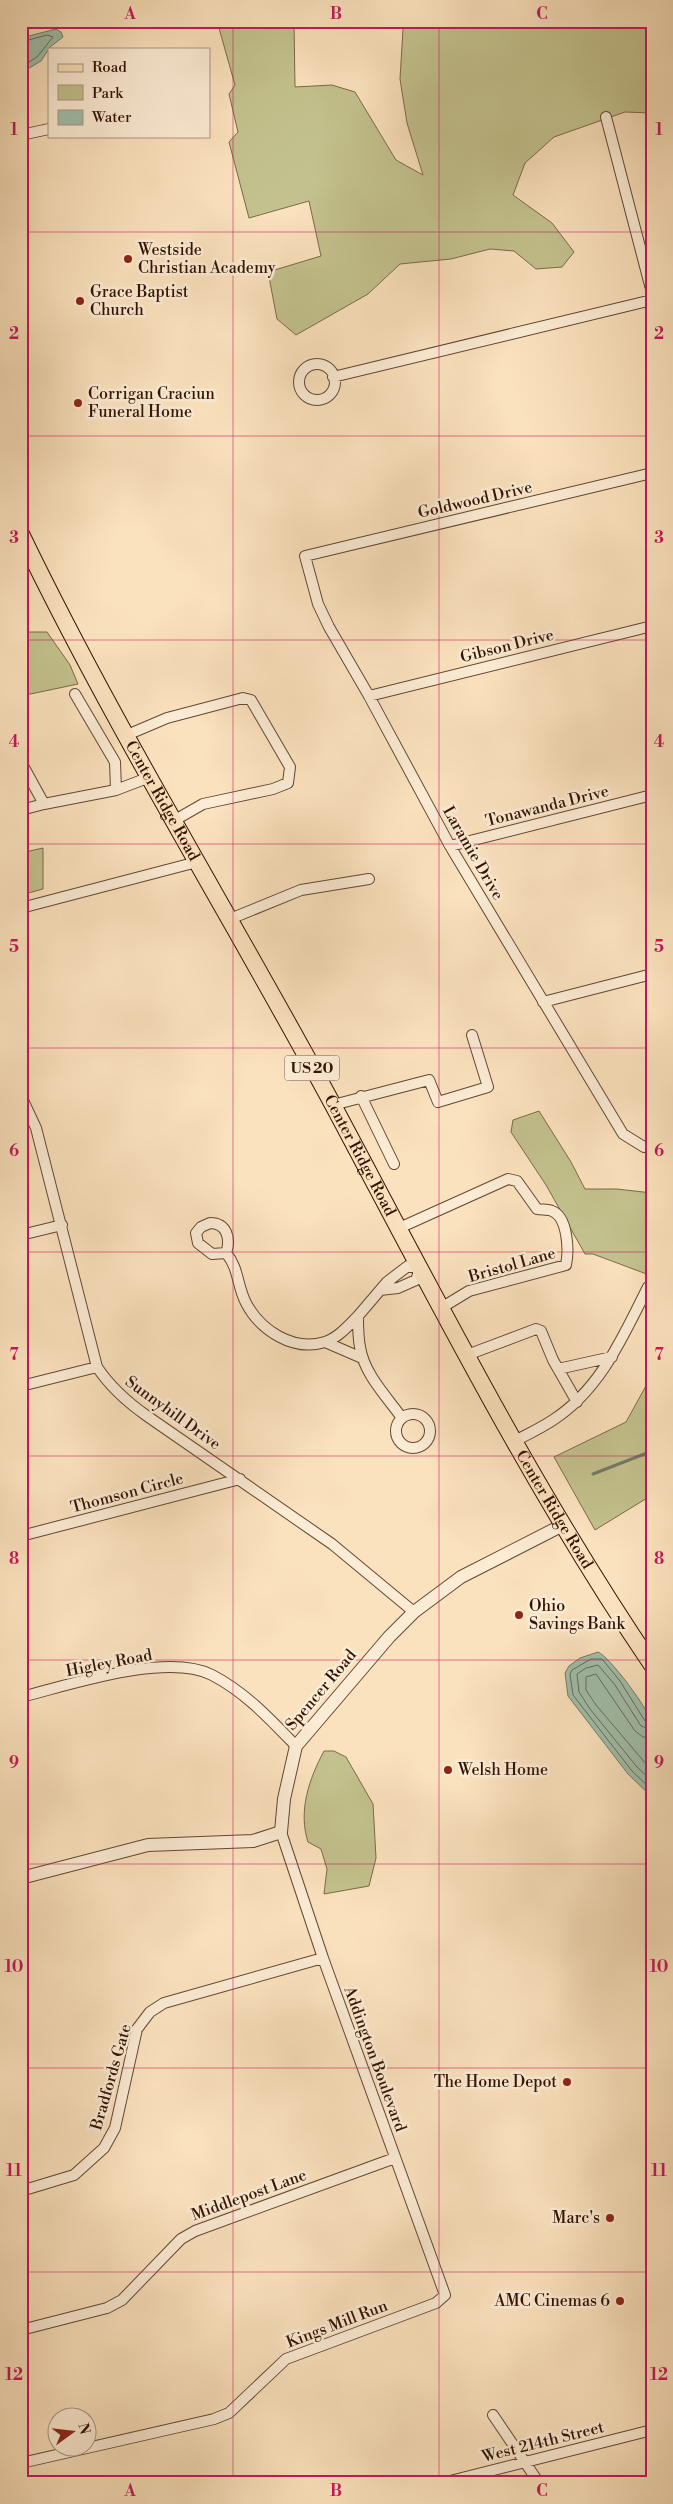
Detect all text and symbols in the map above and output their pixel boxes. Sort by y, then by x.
text: A [123,4,136,24]
text: B [330,4,342,24]
text: C [536,4,548,24]
legend [48,48,210,138]
text: Road [92,58,127,77]
text: Park [92,84,124,103]
text: Water [91,108,132,127]
text: 1 [10,120,18,140]
text: 1 [655,120,663,140]
place label: Westside Christian Academy [137,240,276,278]
marker: Westside Christian Academy [122,253,134,265]
place label: Grace Baptist Church [90,282,189,320]
marker: Grace Baptist Church [74,295,86,307]
text: 2 [9,324,19,344]
text: 2 [654,324,664,344]
place label: Corrigan Craciun Funeral Home [88,384,215,422]
marker: Corrigan Craciun Funeral Home [72,397,84,409]
street label: Goldwood Drive [416,477,534,523]
text: 3 [9,528,19,548]
text: 3 [654,528,664,548]
street label: Gibson Drive [458,625,556,667]
text: 4 [9,732,20,752]
text: 4 [654,732,665,752]
street label: Center Ridge Road [121,737,204,864]
street label: Tonawanda Drive [483,781,611,831]
street label: Laramie Drive [438,803,508,903]
text: 5 [9,937,19,957]
text: 5 [654,937,664,957]
road number: US 20 [284,1056,340,1080]
street label: Center Ridge Road [319,1091,400,1220]
text: 6 [9,1141,19,1161]
text: 6 [654,1141,664,1161]
street label: Bristol Lane [465,1243,558,1287]
text: 7 [9,1345,19,1365]
text: 7 [654,1345,664,1365]
street label: Sunnyhill Drive [121,1372,225,1454]
street label: Center Ridge Road [511,1447,597,1573]
street label: Thomson Circle [68,1468,186,1518]
text: 8 [9,1549,19,1569]
text: 8 [654,1549,664,1569]
place label: Ohio Savings Bank [529,1596,626,1634]
marker: Ohio Savings Bank [513,1609,525,1621]
street label: Higley Road [64,1645,154,1681]
street label: Spencer Road [281,1645,361,1735]
text: 9 [9,1753,19,1773]
text: 9 [654,1753,664,1773]
place label: Welsh Home [457,1760,548,1780]
marker: Welsh Home [442,1764,454,1776]
text: 10 [5,1957,23,1977]
text: 10 [650,1957,668,1977]
street label: Addington Boulevard [339,1983,411,2134]
street label: Bradfords Gate [86,2022,136,2133]
place label: The Home Depot [434,2072,557,2092]
marker: The Home Depot [561,2076,573,2088]
text: 11 [6,2161,22,2181]
text: 11 [651,2161,667,2181]
street label: Middlepost Lane [189,2165,309,2225]
place label: Marc's [552,2208,600,2228]
marker: Marc's [604,2212,616,2224]
place label: AMC Cinemas 6 [494,2291,610,2311]
street label: Kings Mill Run [283,2295,391,2353]
marker: AMC Cinemas 6 [614,2295,626,2307]
text: 12 [5,2365,23,2385]
text: 12 [650,2365,668,2385]
north arrow [48,2406,98,2456]
street label: West 214th Street [479,2417,606,2467]
text: N [73,2421,94,2437]
text: A [123,2481,136,2501]
text: B [330,2481,342,2501]
text: C [536,2481,548,2501]

